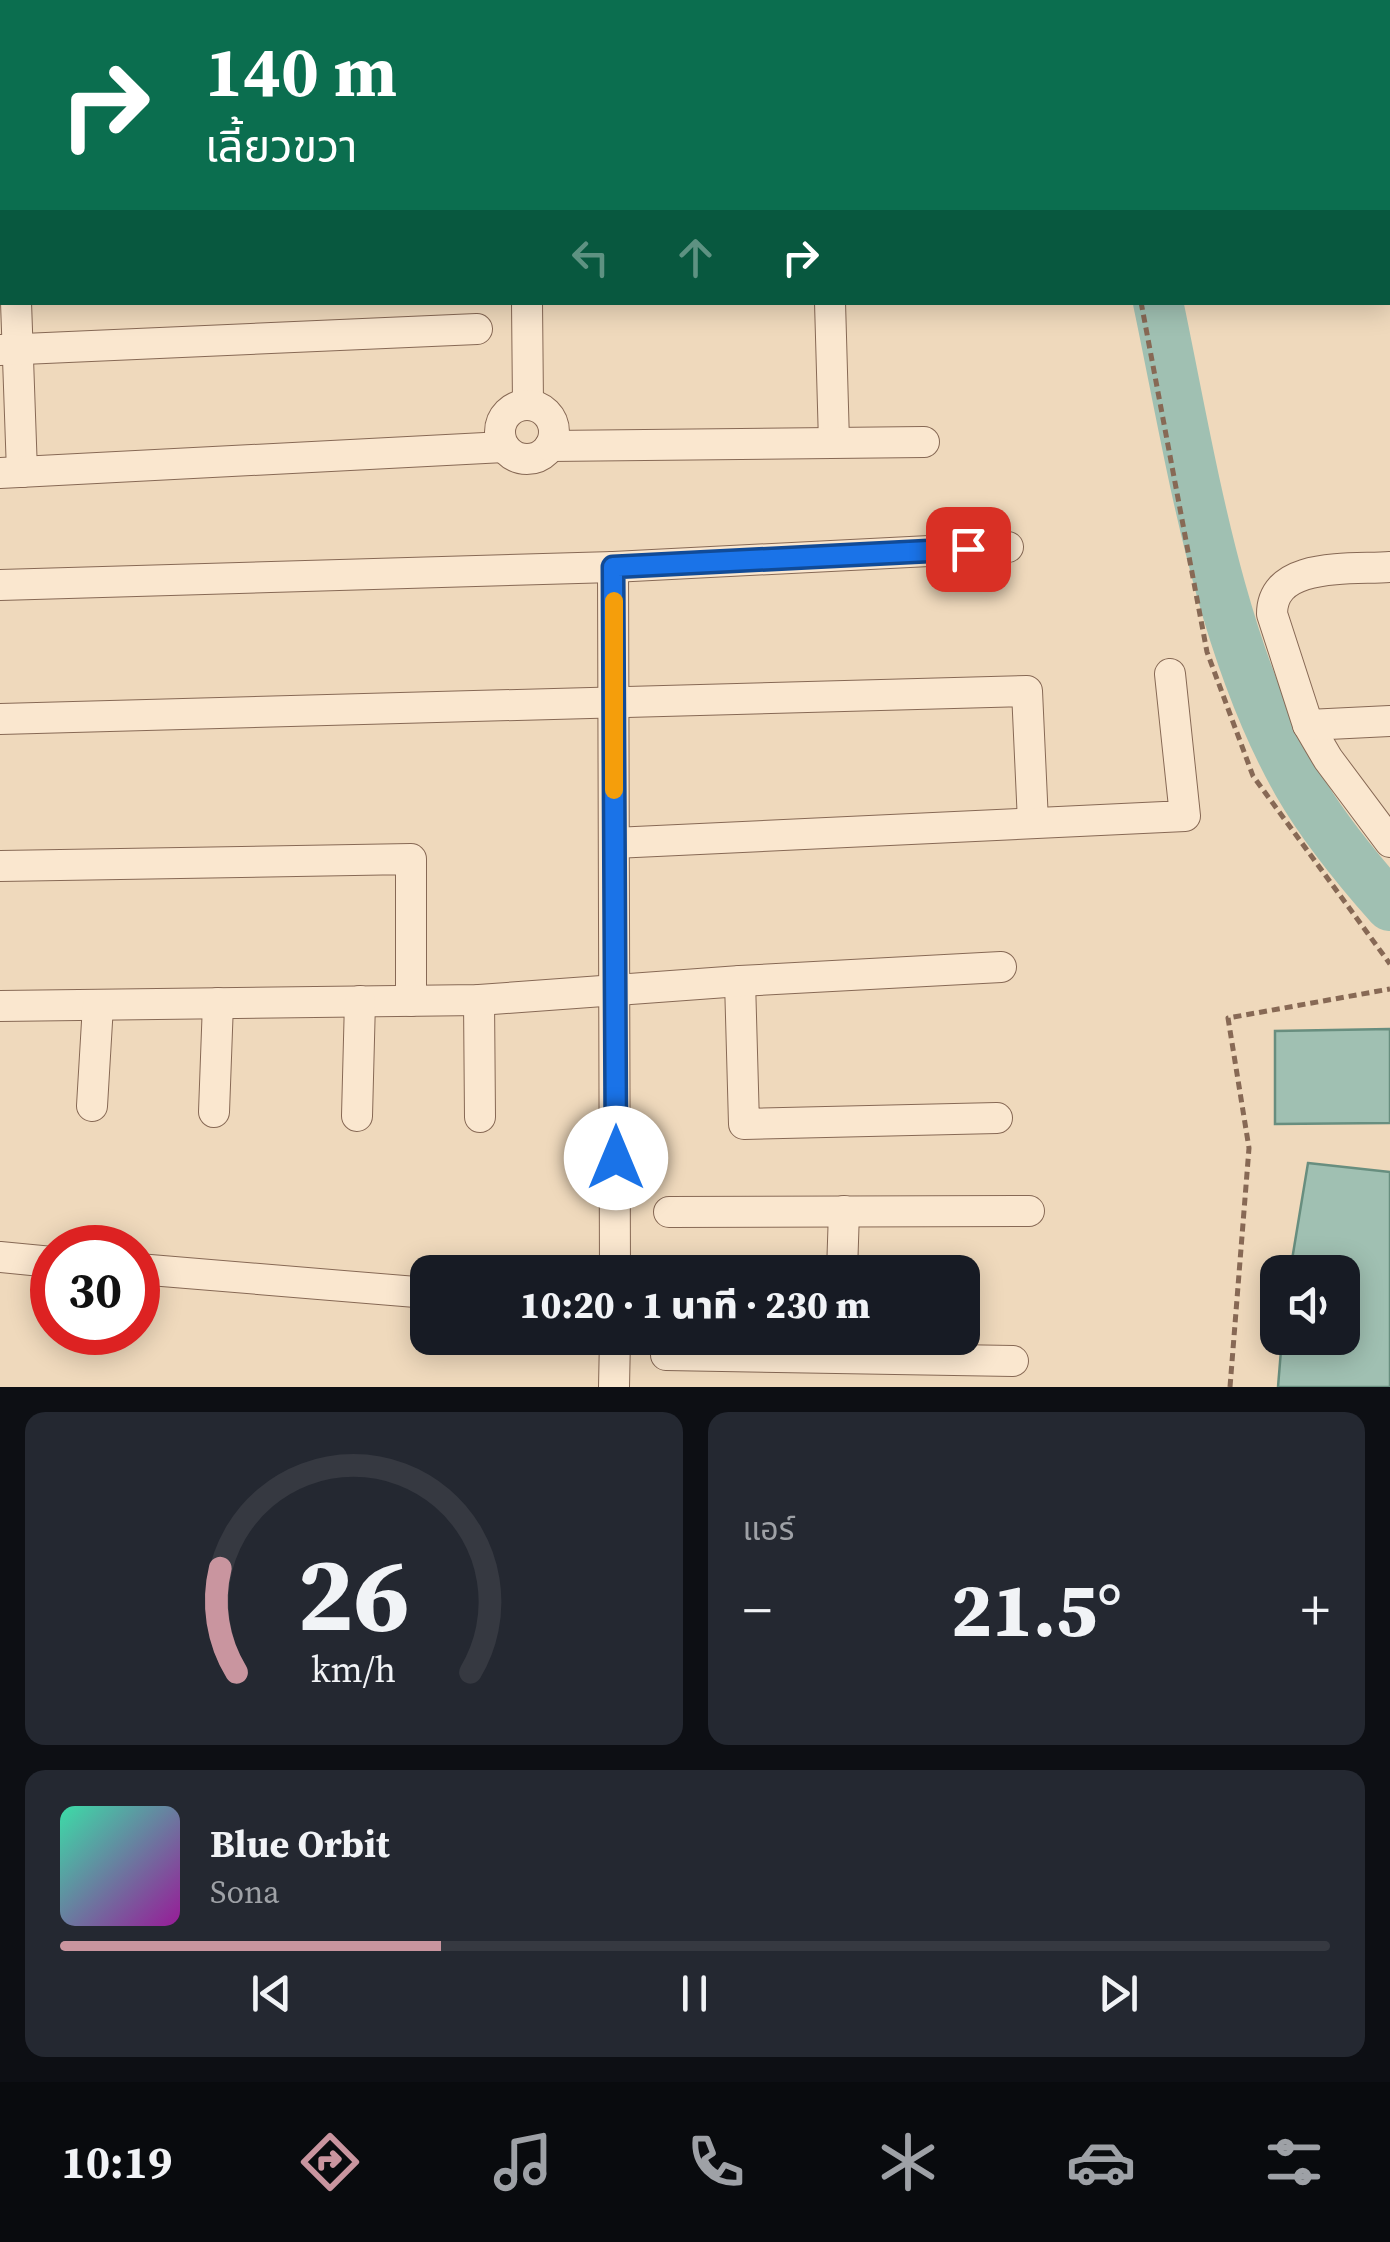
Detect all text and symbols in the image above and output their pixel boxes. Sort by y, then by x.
text: 140 m [205,23,397,119]
icon: right [40,40,170,170]
text: เลี้ยวขวา [205,115,357,177]
icon: left [563,230,618,285]
icon: ahead [668,230,723,285]
icon: right [773,230,828,285]
pin [926,507,1011,592]
icon: arrive [941,522,996,577]
position arrow [564,1106,668,1210]
speed limit sign: 30 [30,1225,160,1355]
map controls [1260,1255,1360,1355]
button: sound [1260,1255,1360,1355]
text: 10:20 · 1 นาที · 230 m [520,1279,870,1331]
text: แอร์ [743,1507,794,1551]
text: 26 [297,1522,410,1665]
text: 21.5° [951,1558,1122,1661]
text: − [743,1572,772,1647]
text: + [1301,1572,1330,1647]
text: km/h [311,1645,396,1694]
text: Blue Orbit [210,1818,390,1870]
text: Sona [210,1870,280,1914]
icon: previous [244,1966,299,2021]
icon: pause [667,1966,722,2021]
icon: next [1091,1966,1146,2021]
icon: directions [295,2127,365,2197]
icon: music [488,2127,558,2197]
icon: phone [681,2127,751,2197]
icon: climate [873,2127,943,2197]
icon: car [1066,2127,1136,2197]
icon: filters [1259,2127,1329,2197]
text: 10:19 [61,2131,172,2193]

